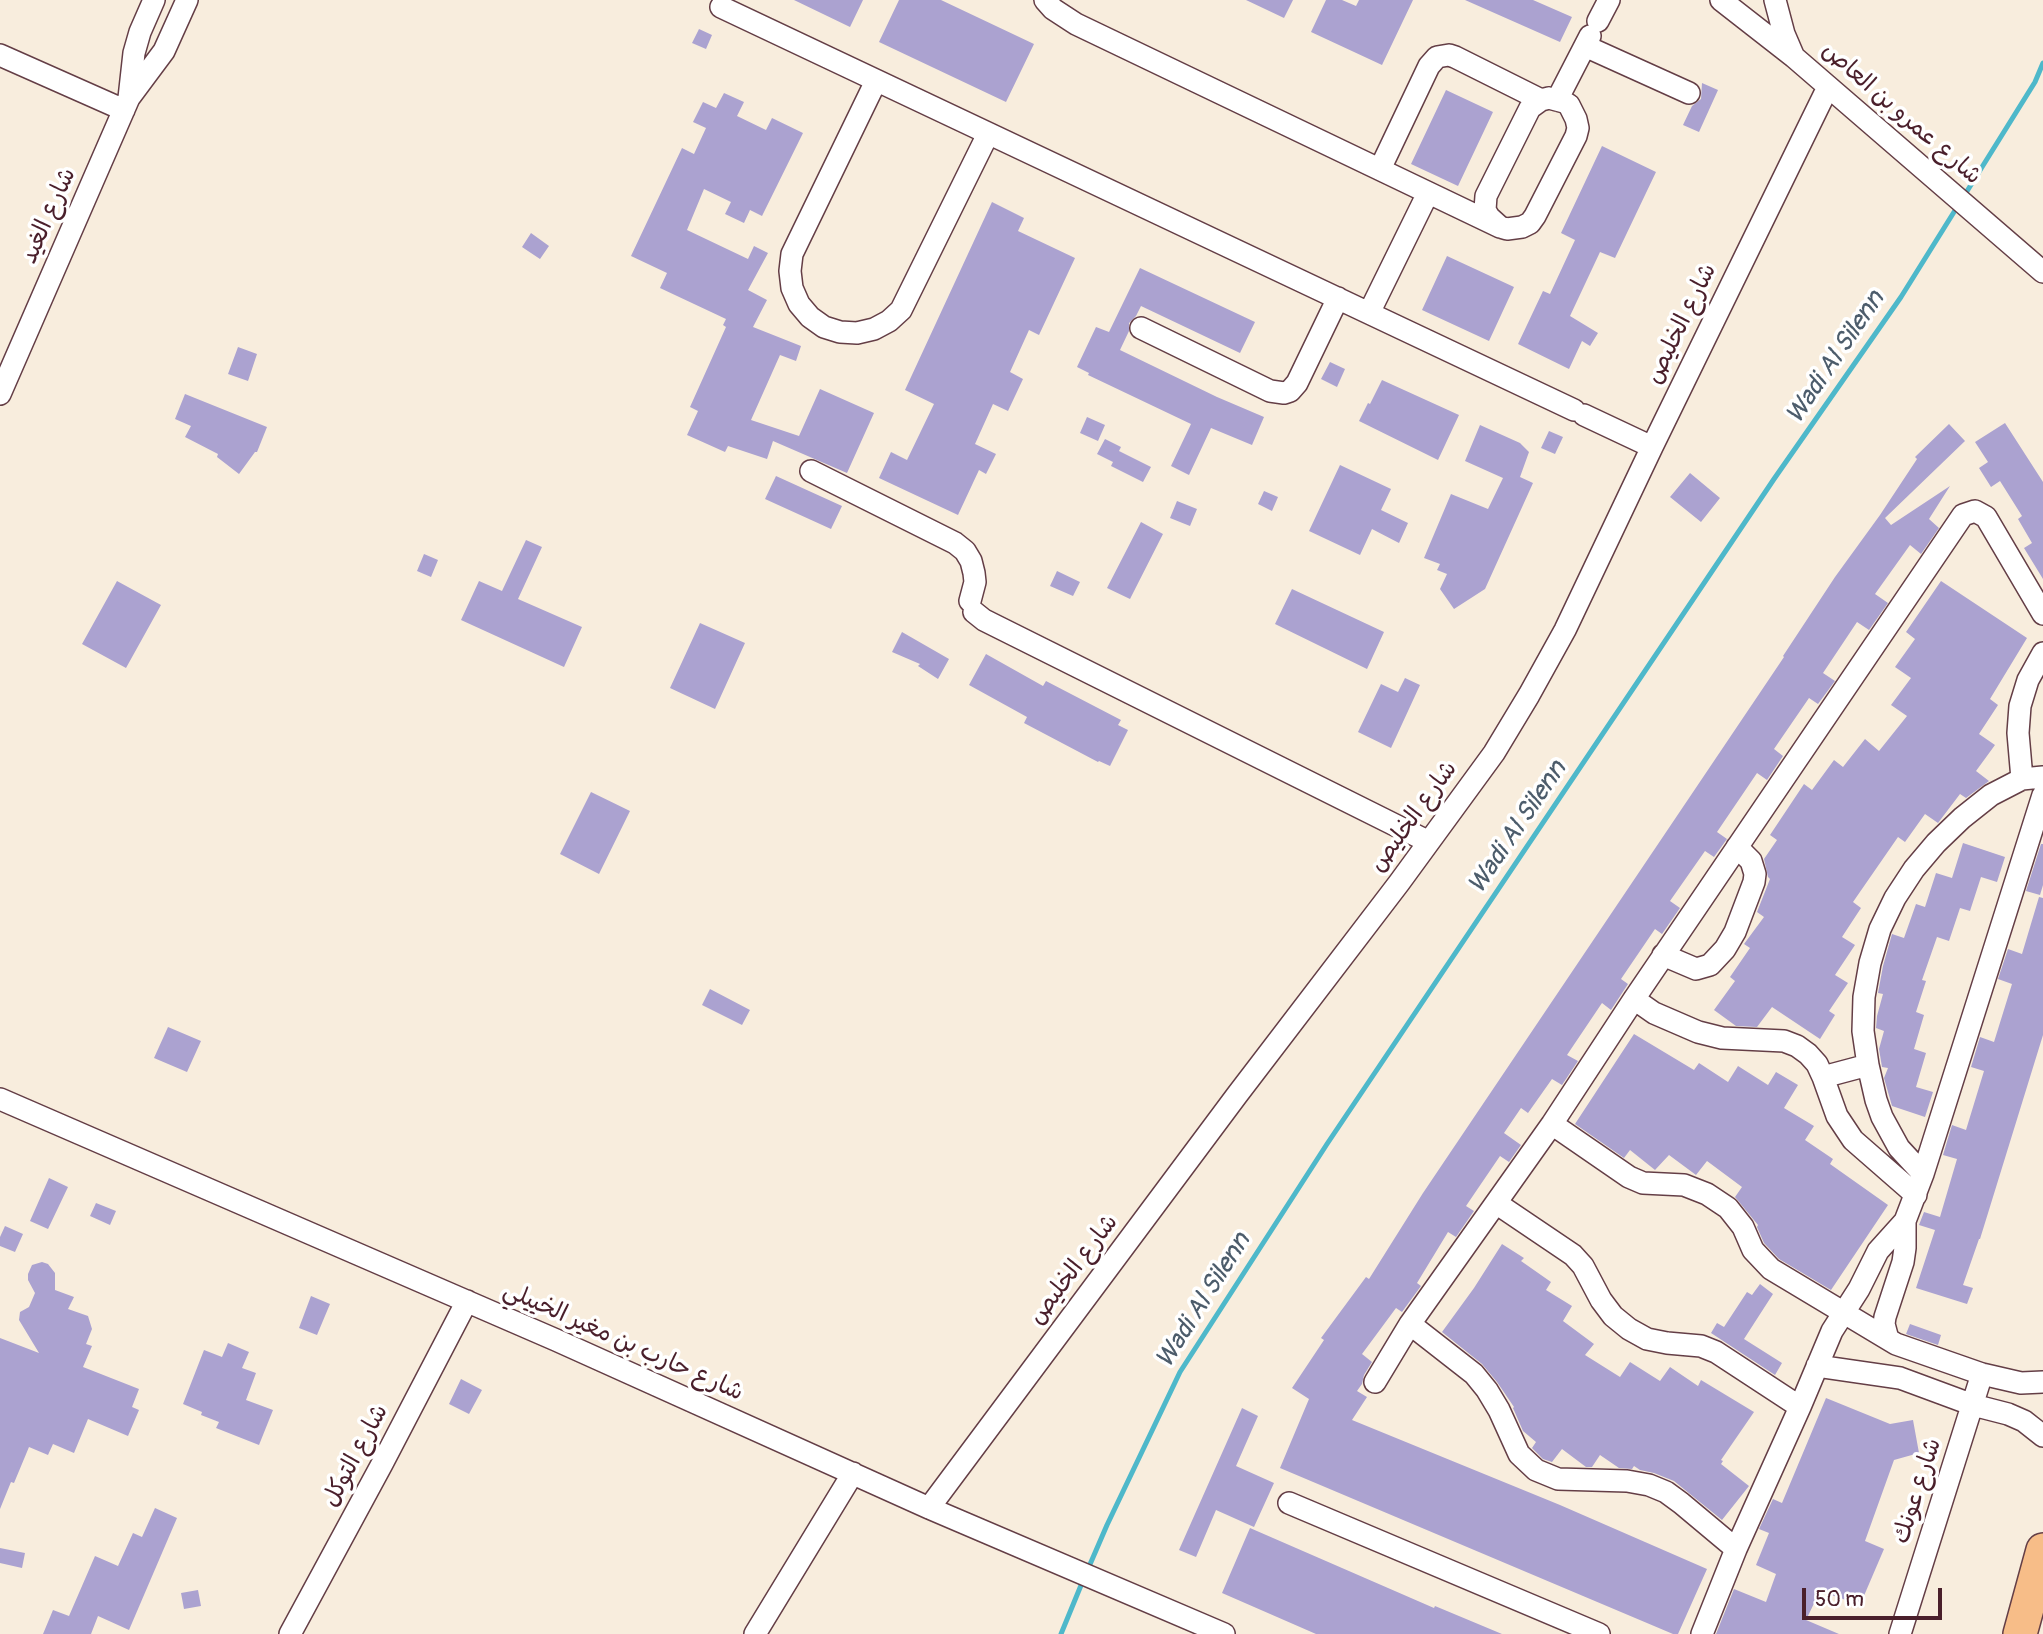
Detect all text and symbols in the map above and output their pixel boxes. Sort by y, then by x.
street label: شارع عمرو بن العاص [1815,37,1987,191]
street label: شارع الغيد [15,164,83,268]
street label: شارع الخليص [1640,259,1724,389]
water label: Wadi Al Silenn [1780,286,1892,430]
street label: شارع الخليص [1364,756,1464,878]
water label: Wadi Al Silenn [1462,756,1574,900]
street label: شارع الخليص [1023,1209,1125,1331]
water label: Wadi Al Silenn [1150,1228,1258,1374]
street label: شارع حارب بن مغير الخييلي [498,1276,748,1408]
street label: شارع التوكل [317,1400,395,1512]
street label: شارع عونك [1887,1435,1949,1547]
scale bar [1805,1574,1945,1618]
text: 50 m [1815,1586,1864,1613]

